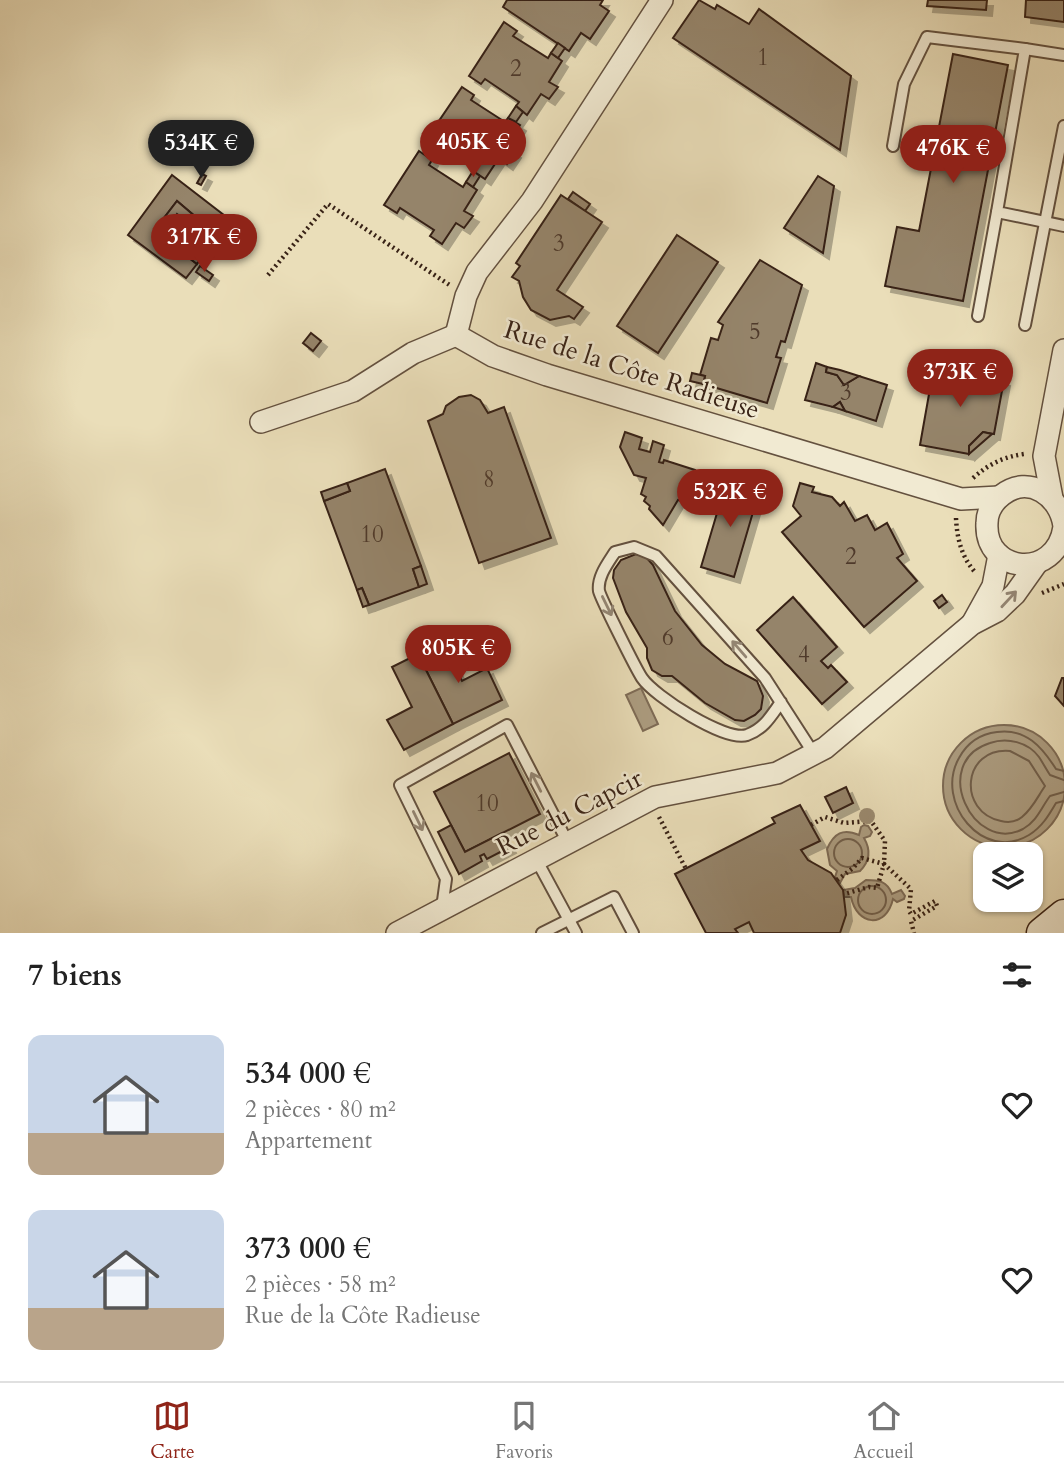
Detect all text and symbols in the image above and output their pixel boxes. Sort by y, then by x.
house number: 1 [757,42,769,73]
house number: 2 [510,53,522,84]
pin: 534K € [144,120,258,180]
pin: 405K € [416,120,530,179]
pin: 476K € [896,125,1010,185]
text: 405K € [436,126,510,157]
text: 534K € [164,127,238,158]
text: 476K € [916,132,990,163]
pin: 317K € [147,215,261,274]
text: 317K € [167,221,241,252]
house number: 3 [553,228,565,259]
street label: Rue de la Côte Radieuse [500,312,764,427]
house number: 5 [749,316,761,347]
pin: 373K € [903,350,1017,409]
text: 373K € [923,356,997,387]
house number: 3 [840,377,852,408]
house number: 8 [483,464,495,495]
pin: 532K € [673,470,787,529]
text: 532K € [693,476,767,507]
house number: 10 [360,519,384,550]
house number: 2 [845,541,857,572]
one-way arrow [1001,590,1017,608]
one-way arrow [600,595,614,616]
house number: 6 [662,622,674,653]
pin: 805K € [401,626,515,685]
text: 805K € [421,632,495,663]
house number: 4 [798,639,810,670]
one-way arrow [731,640,747,658]
street label: Rue du Capcir [490,760,649,864]
one-way arrow [529,772,543,793]
house number: 10 [475,788,499,819]
one-way arrow [411,810,425,831]
map controls [973,842,1043,912]
button: layers [973,842,1043,912]
text: 7 biens [28,955,122,996]
icon: filters [998,956,1036,994]
text: 534 000 € [245,1053,371,1094]
icon: home [84,1063,168,1147]
icon: heart [998,1086,1036,1124]
text: 2 pièces · 80 m² [245,1094,396,1125]
text: Appartement [245,1125,372,1156]
text: 373 000 € [245,1228,371,1269]
icon: home [84,1238,168,1322]
icon: heart [998,1261,1036,1299]
text: 2 pièces · 58 m² [245,1269,396,1300]
text: Rue de la Côte Radieuse [245,1300,481,1331]
tab: Carte [150,1397,195,1465]
tab: Favoris [495,1397,553,1465]
tab: Accueil [854,1397,914,1465]

